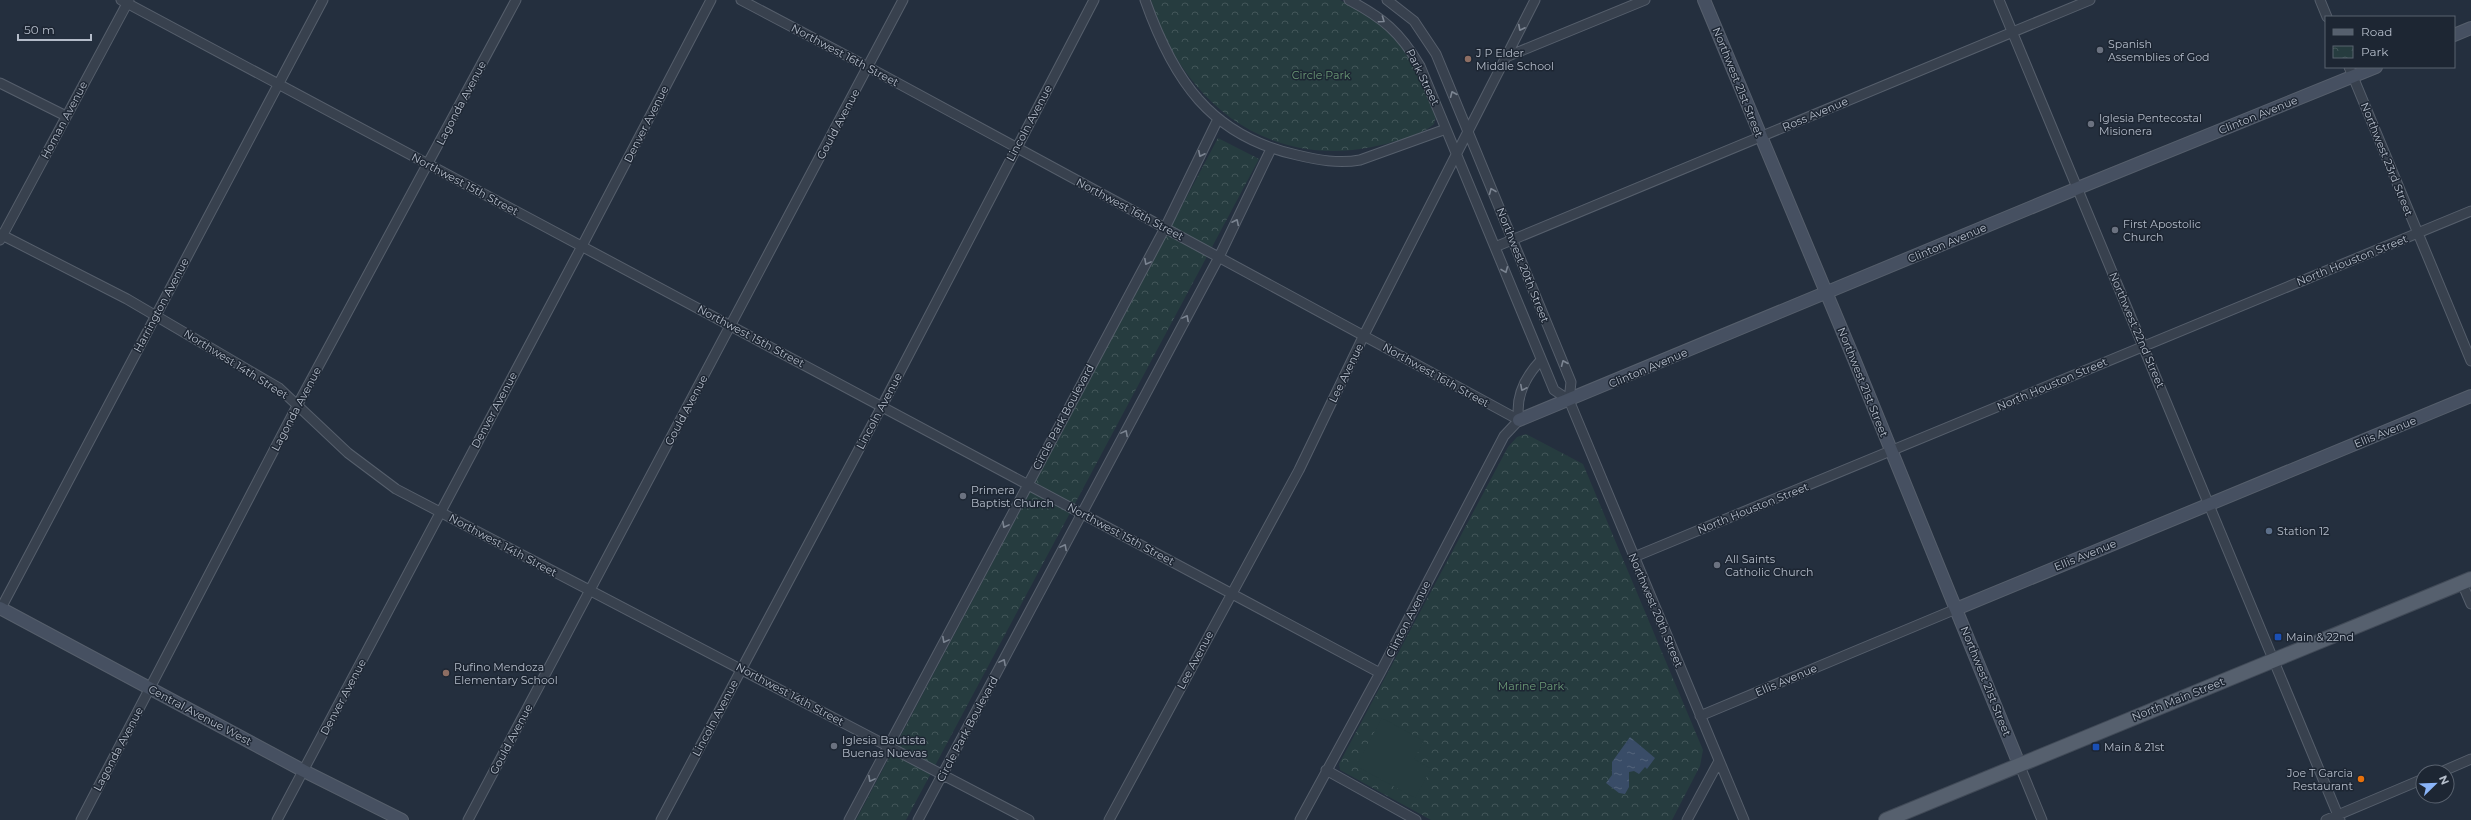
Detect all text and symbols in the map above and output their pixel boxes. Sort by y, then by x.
one-way arrow [1378,15,1385,23]
scale bar [18,16,91,42]
legend [2325,16,2455,68]
street label: Northwest 16th Street [789,21,902,90]
text: 50 m [24,22,55,37]
one-way arrow [1518,24,1526,32]
text: Road [2361,24,2392,39]
street label: Northwest 21st Street [1710,25,1767,139]
place label: Spanish Assemblies of God [2108,37,2210,64]
text: Park [2361,44,2389,59]
marker: Spanish Assemblies of God [2095,45,2105,55]
street label: Park Street [1403,46,1443,108]
place label: J P Elder Middle School [1475,46,1554,73]
marker: J P Elder Middle School [1463,54,1473,64]
street label: Lagonda Avenue [433,58,489,147]
park label: Circle Park [1292,68,1351,82]
street label: Homan Avenue [38,79,90,161]
street label: Lincoln Avenue [1003,82,1055,164]
street label: Denver Avenue [621,83,672,165]
street label: Gould Avenue [814,86,863,162]
one-way arrow [1449,91,1457,98]
street label: Clinton Avenue [2216,93,2300,137]
street label: Ross Avenue [1780,94,1850,134]
street label: Northwest 23rd Street [2358,100,2416,218]
place label: Iglesia Pentecostal Misionera [2099,111,2202,138]
marker: Iglesia Pentecostal Misionera [2086,119,2096,129]
street label: Northwest 15th Street [409,150,521,218]
one-way arrow [1198,150,1206,158]
street label: Northwest 16th Street [1074,175,1187,244]
one-way arrow [1489,188,1497,195]
street label: Northwest 20th Street [1494,205,1553,325]
place label: First Apostolic Church [2123,217,2201,244]
one-way arrow [1231,219,1239,226]
street label: Clinton Avenue [1906,220,1989,266]
marker: First Apostolic Church [2110,225,2120,235]
street label: North Houston Street [2294,231,2410,289]
street label: Harrington Avenue [130,255,192,355]
one-way arrow [1144,258,1151,266]
one-way arrow [1500,266,1508,273]
street label: Northwest 22nd Street [2106,270,2168,391]
street label: Northwest 15th Street [695,302,807,370]
one-way arrow [1182,315,1189,322]
street label: Northwest 21st Street [1835,325,1892,439]
street label: Northwest 14th Street [181,326,291,402]
street label: Northwest 16th Street [1380,340,1492,410]
street label: Lee Avenue [1326,341,1366,405]
street label: Clinton Avenue [1607,345,1690,391]
street label: North Houston Street [1995,354,2110,414]
one-way arrow [1560,359,1568,366]
street label: Circle Park Boulevard [1029,362,1097,472]
street label: Lagonda Avenue [268,364,324,453]
street label: Denver Avenue [468,369,520,451]
street label: Lincoln Avenue [853,370,905,452]
street label: Gould Avenue [662,372,711,448]
one-way arrow [1520,384,1528,391]
street label: Ellis Avenue [2352,413,2419,451]
one-way arrow [1120,430,1128,437]
street label: North Houston Street [1695,479,1811,537]
place label: Primera Baptist Church [971,483,1054,510]
marker: Primera Baptist Church [958,491,968,501]
street label: Northwest 15th Street [1065,500,1177,568]
street label: Northwest 14th Street [447,511,560,580]
one-way arrow [1003,521,1010,528]
place label: Station 12 [2277,524,2329,538]
marker: Station 12 [2264,526,2274,536]
street label: Ellis Avenue [2052,536,2119,574]
one-way arrow [1059,544,1067,552]
street label: Northwest 20th Street [1626,551,1687,670]
place label: All Saints Catholic Church [1725,552,1813,579]
marker: All Saints Catholic Church [1712,560,1722,570]
street label: Clinton Avenue [1383,578,1433,660]
street label: Northwest 21st Street [1958,624,2015,738]
street label: Lee Avenue [1174,628,1216,692]
place label: Main & 22nd [2286,630,2354,644]
marker: Main & 22nd [2273,632,2283,642]
one-way arrow [942,636,949,643]
street label: Denver Avenue [317,656,369,738]
one-way arrow [998,659,1006,666]
place label: Rufino Mendoza Elementary School [454,660,558,687]
street label: Northwest 14th Street [734,660,847,729]
street label: Ellis Avenue [1753,661,1819,699]
marker: Rufino Mendoza Elementary School [441,668,451,678]
street label: Circle Park Boulevard [933,674,1001,784]
street label: North Main Street [2130,674,2227,724]
street label: Lincoln Avenue [689,677,741,759]
park label: Marine Park [1498,679,1565,693]
street label: Central Avenue West [146,682,254,748]
street label: Gould Avenue [487,701,536,777]
street label: Lagonda Avenue [90,704,146,793]
place label: Iglesia Bautista Buenas Nuevas [842,733,928,760]
place label: Main & 21st [2104,740,2165,754]
marker: Iglesia Bautista Buenas Nuevas [829,741,839,751]
marker: Main & 21st [2091,742,2101,752]
north arrow [2415,764,2455,804]
place label: Joe T Garcia Restaurant [2286,766,2354,793]
text: N [2436,773,2452,787]
marker: Joe T Garcia Restaurant [2356,774,2366,784]
one-way arrow [868,775,875,783]

